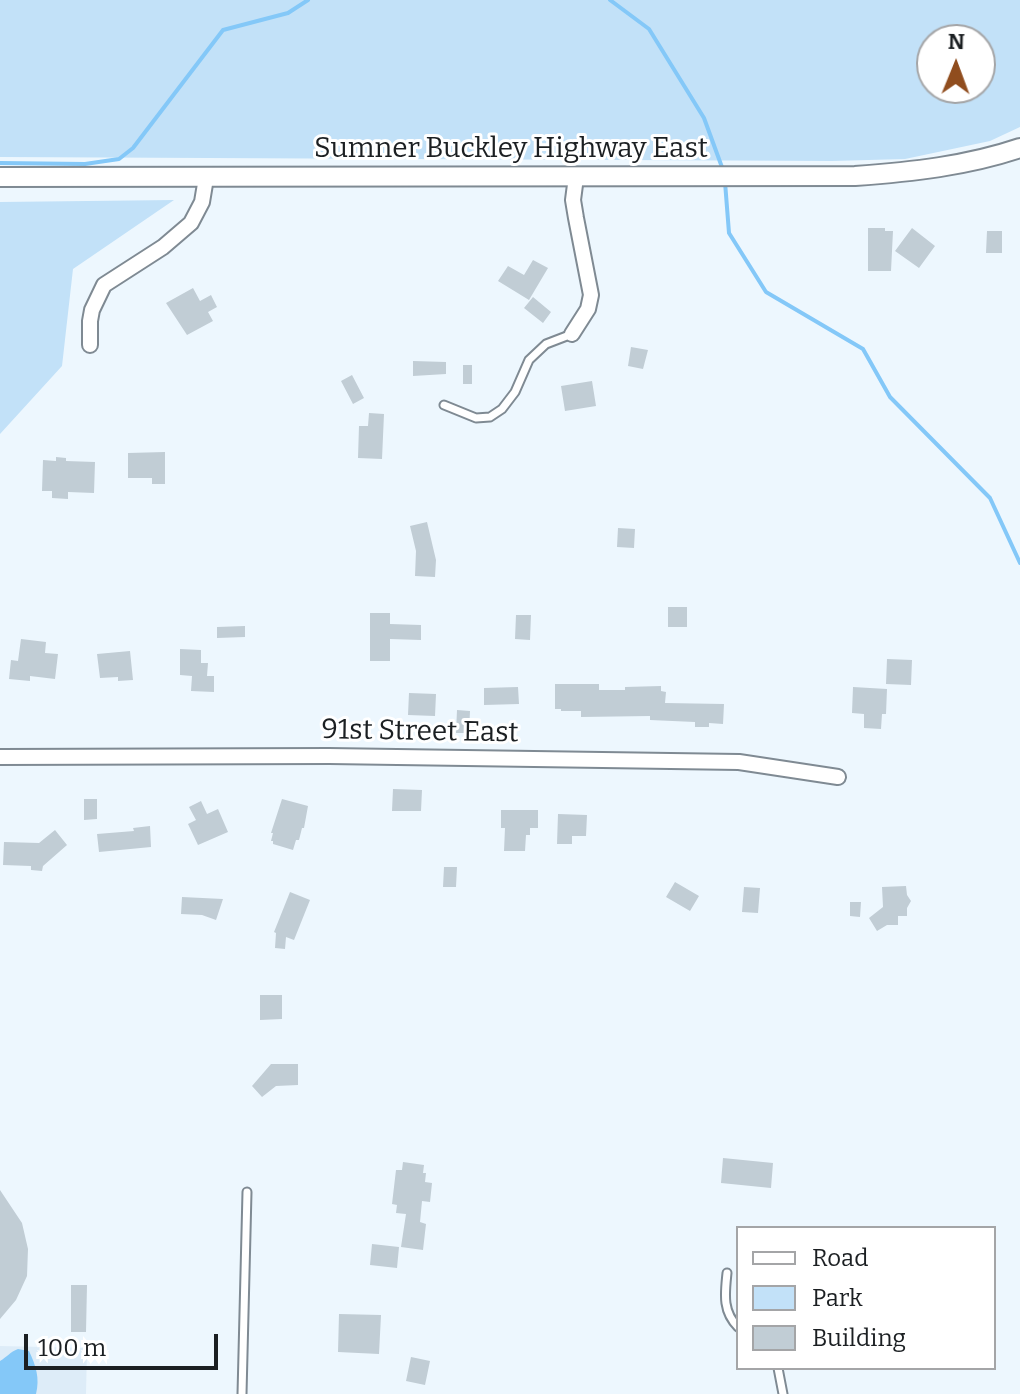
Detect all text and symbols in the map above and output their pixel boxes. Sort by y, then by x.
north arrow [916,24,996,104]
text: N [948,28,965,55]
street label: Sumner Buckley Highway East [314,132,708,166]
street label: 91st Street East [321,713,519,751]
legend [736,1226,996,1370]
text: Road [812,1244,868,1272]
text: Park [812,1284,863,1312]
scale bar [28,1318,222,1368]
text: Building [812,1324,906,1352]
text: 100 m [38,1334,106,1362]

